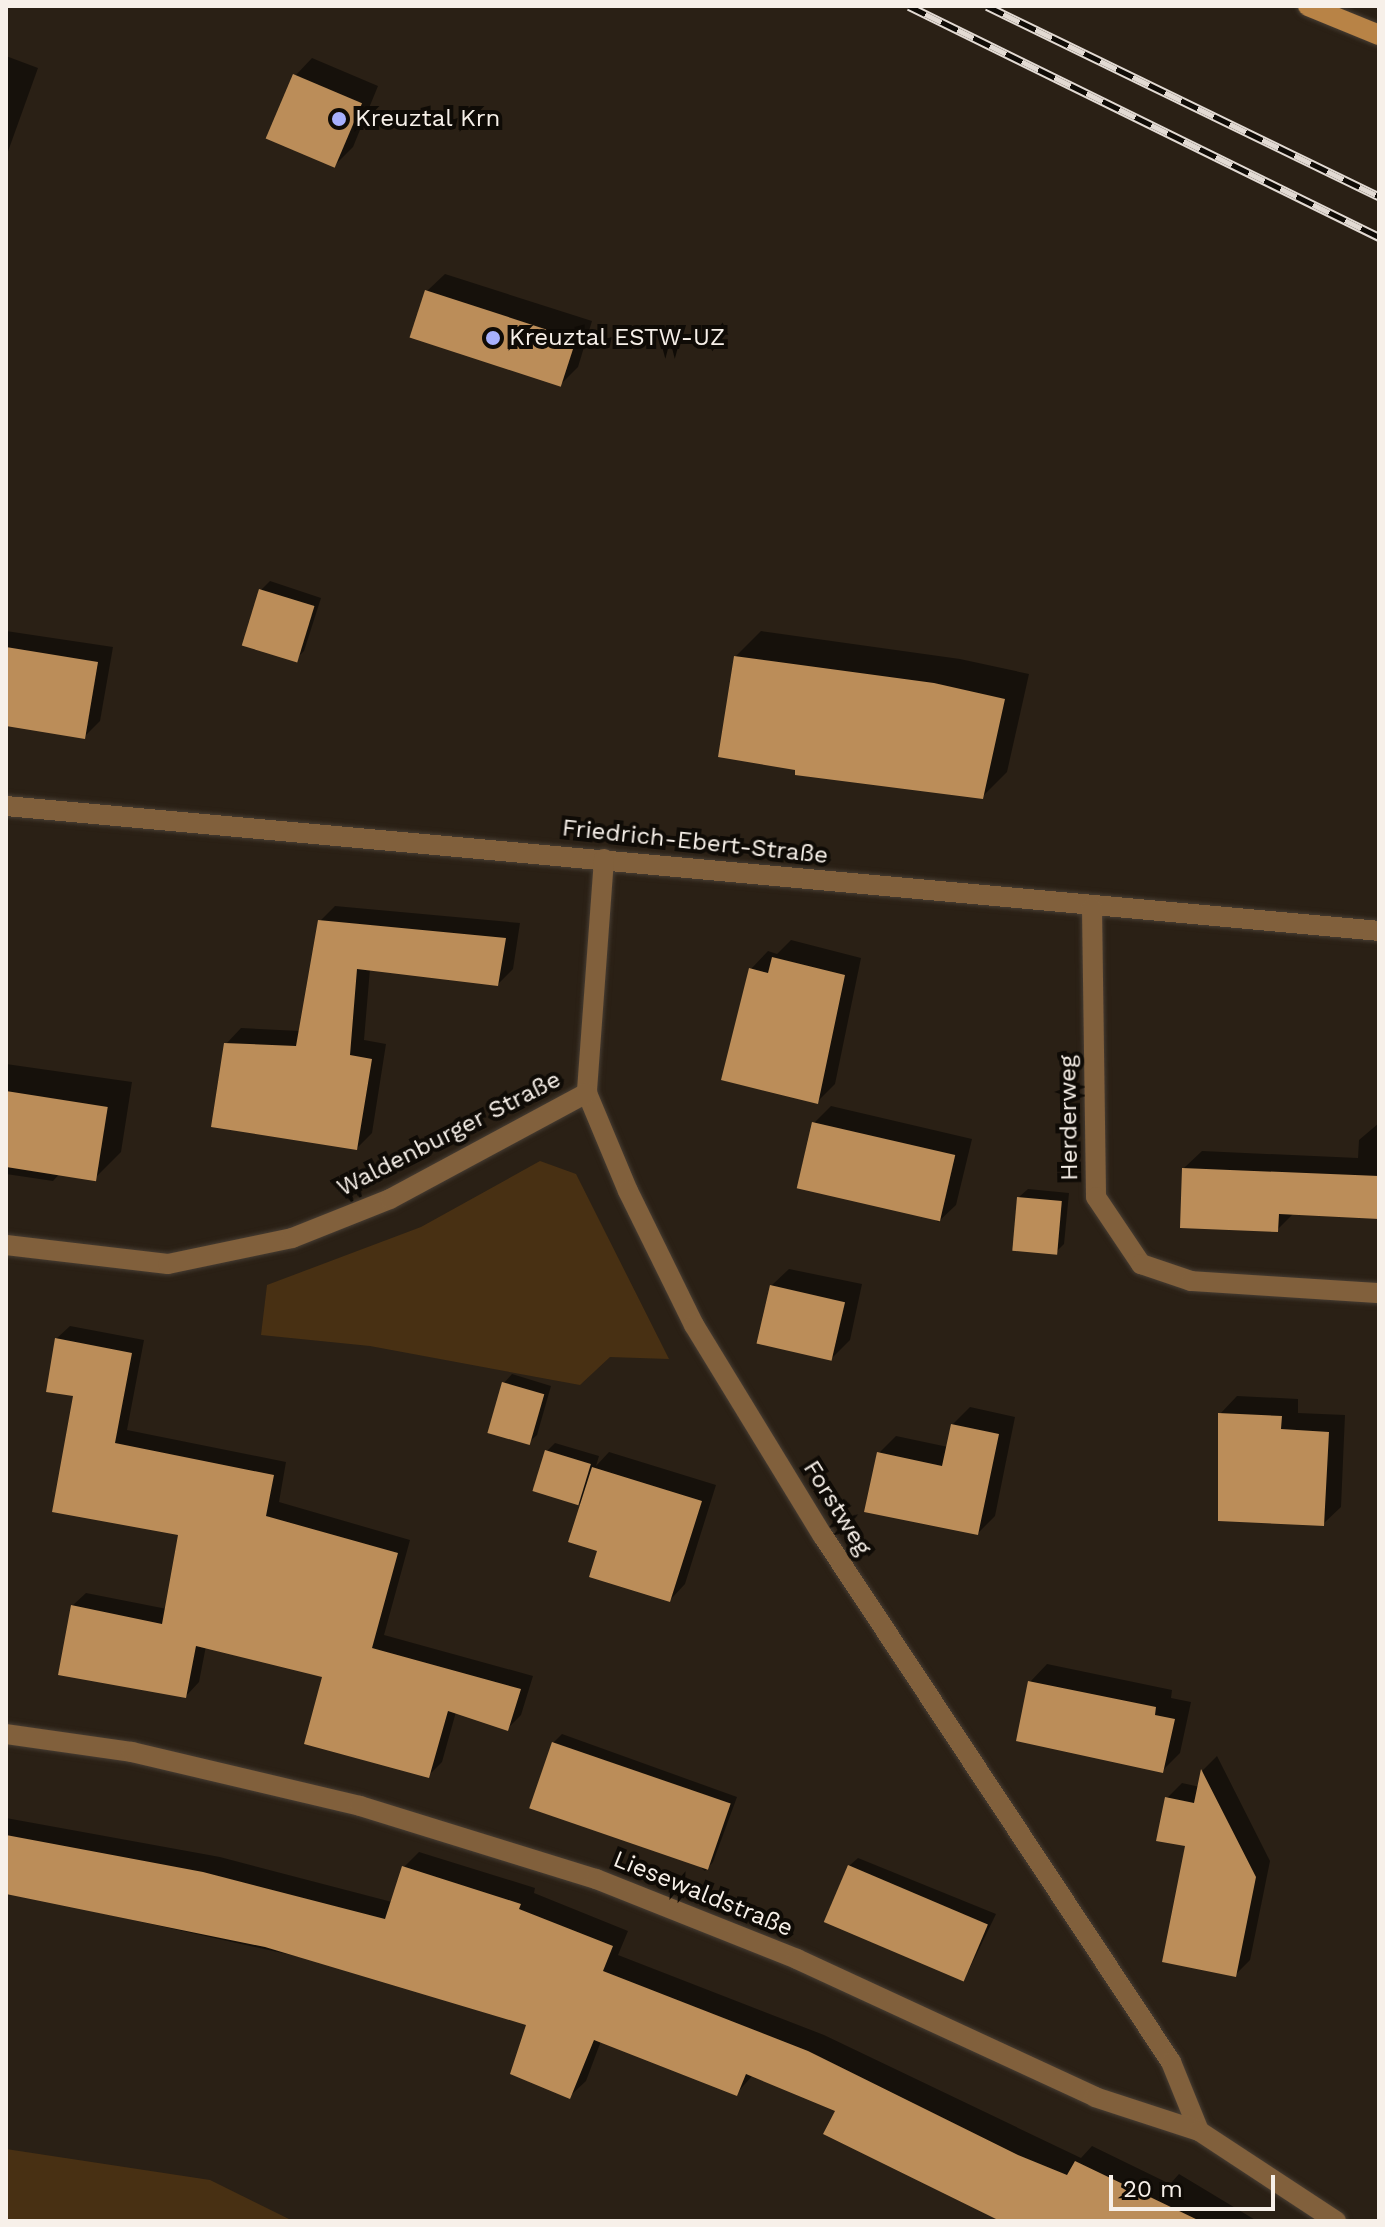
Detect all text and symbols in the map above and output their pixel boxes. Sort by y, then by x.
place label: Kreuztal Krn [355,105,501,133]
marker: Kreuztal Krn [330,110,348,128]
place label: Kreuztal ESTW-UZ [509,324,726,352]
marker: Kreuztal ESTW-UZ [484,329,502,347]
street label: Friedrich-Ebert-Straße [561,814,829,870]
street label: Herderweg [1054,1055,1084,1181]
street label: Waldenburger Straße [332,1065,566,1203]
street label: Forstweg [797,1455,877,1561]
street label: Liesewaldstraße [609,1845,797,1943]
scale bar [1113,2159,1279,2209]
text: 20 m [1123,2175,1183,2203]

